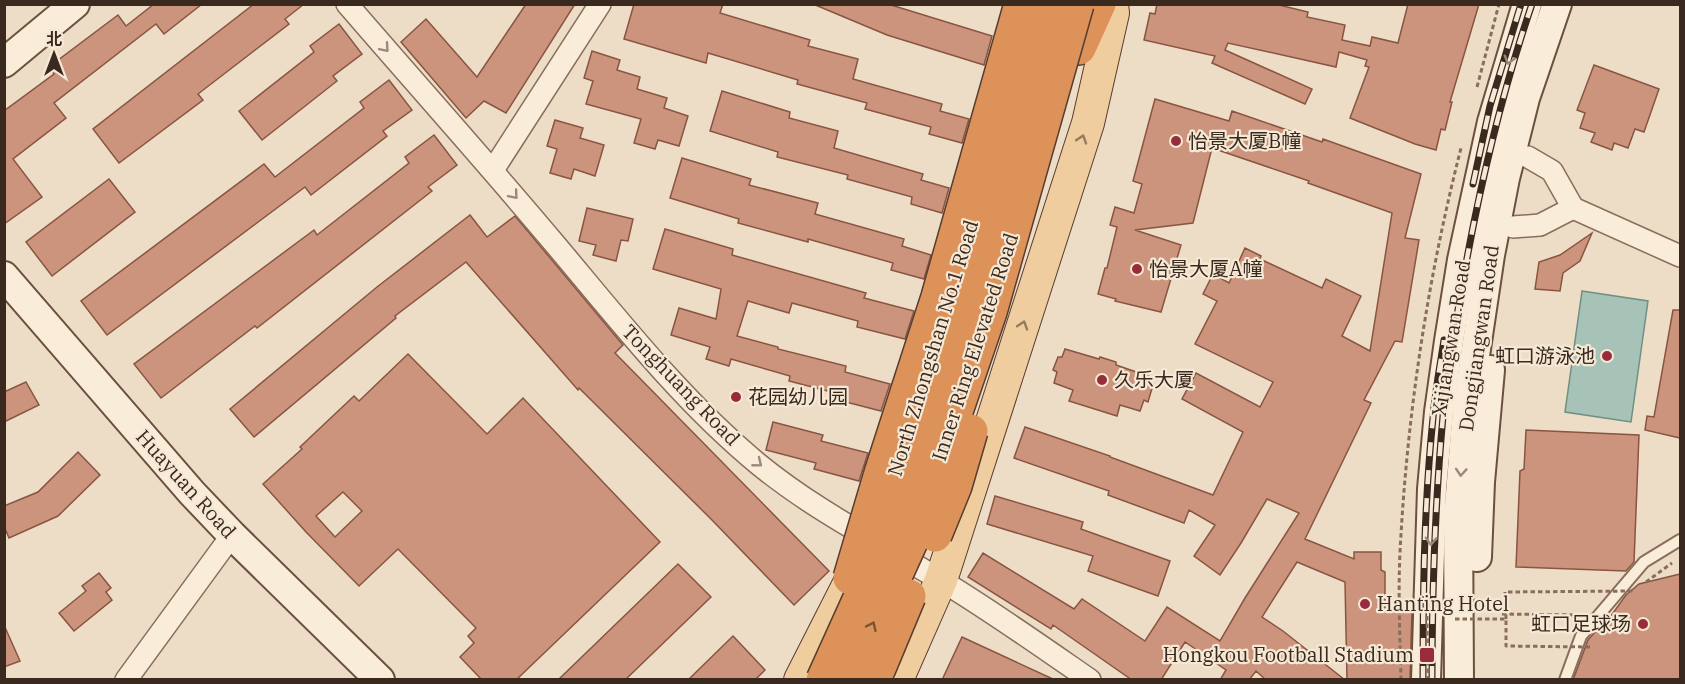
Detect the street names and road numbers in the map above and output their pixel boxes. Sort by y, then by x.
street label: North Zhongshan No.1 Road [881,216,984,479]
street label: Inner Ring Elevated Road [925,230,1024,464]
street label: Dongjiangwan Road [1452,243,1505,433]
street label: Xijiangwan Road [1425,258,1476,418]
street label: Tonghuang Road [616,318,746,451]
street label: Huayuan Road [130,423,243,544]

